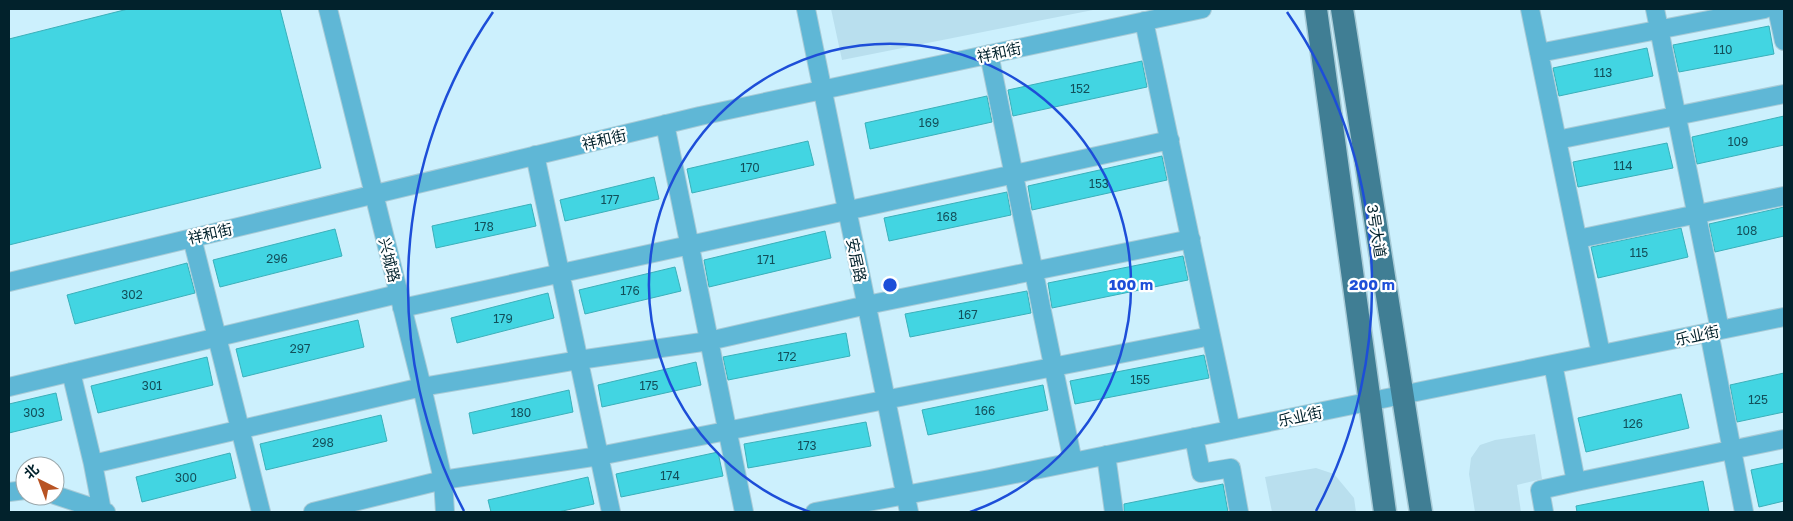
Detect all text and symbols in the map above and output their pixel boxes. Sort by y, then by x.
street label: 祥和街 [975,39,1023,65]
house number: 110 [1713,42,1733,57]
house number: 113 [1594,65,1612,80]
house number: 152 [1070,81,1090,96]
house number: 169 [919,115,939,130]
street label: 祥和街 [580,125,628,153]
house number: 109 [1728,134,1748,149]
house number: 114 [1614,158,1632,173]
house number: 170 [740,160,760,175]
house number: 153 [1089,176,1109,191]
house number: 177 [601,192,619,207]
street label: 3号大道 [1364,203,1390,259]
house number: 168 [937,209,957,224]
street label: 祥和街 [186,219,234,247]
house number: 178 [474,219,494,234]
house number: 108 [1737,223,1757,238]
street label: 兴城路 [376,236,404,284]
street label: 安居路 [844,236,870,284]
house number: 115 [1630,245,1648,260]
house number: 296 [266,251,288,266]
house number: 171 [757,252,775,267]
text: 100 m [1109,275,1153,293]
text: 200 m [1349,275,1395,293]
centre of rings [881,276,899,294]
house number: 176 [620,283,640,298]
house number: 302 [121,287,143,302]
house number: 167 [958,307,978,322]
house number: 179 [493,311,513,326]
street label: 乐业街 [1673,322,1721,348]
house number: 297 [290,341,310,356]
house number: 172 [777,349,797,364]
house number: 155 [1130,372,1150,387]
house number: 301 [142,378,162,393]
house number: 175 [639,378,659,393]
house number: 125 [1748,392,1768,407]
house number: 166 [975,403,995,418]
street label: 乐业街 [1276,403,1324,429]
house number: 303 [23,405,45,420]
house number: 180 [511,405,531,420]
house number: 126 [1623,416,1643,431]
house number: 298 [312,435,334,450]
house number: 173 [797,438,817,453]
north arrow [15,456,65,506]
text: 北 [20,460,42,482]
house number: 174 [660,468,680,483]
house number: 300 [175,470,197,485]

